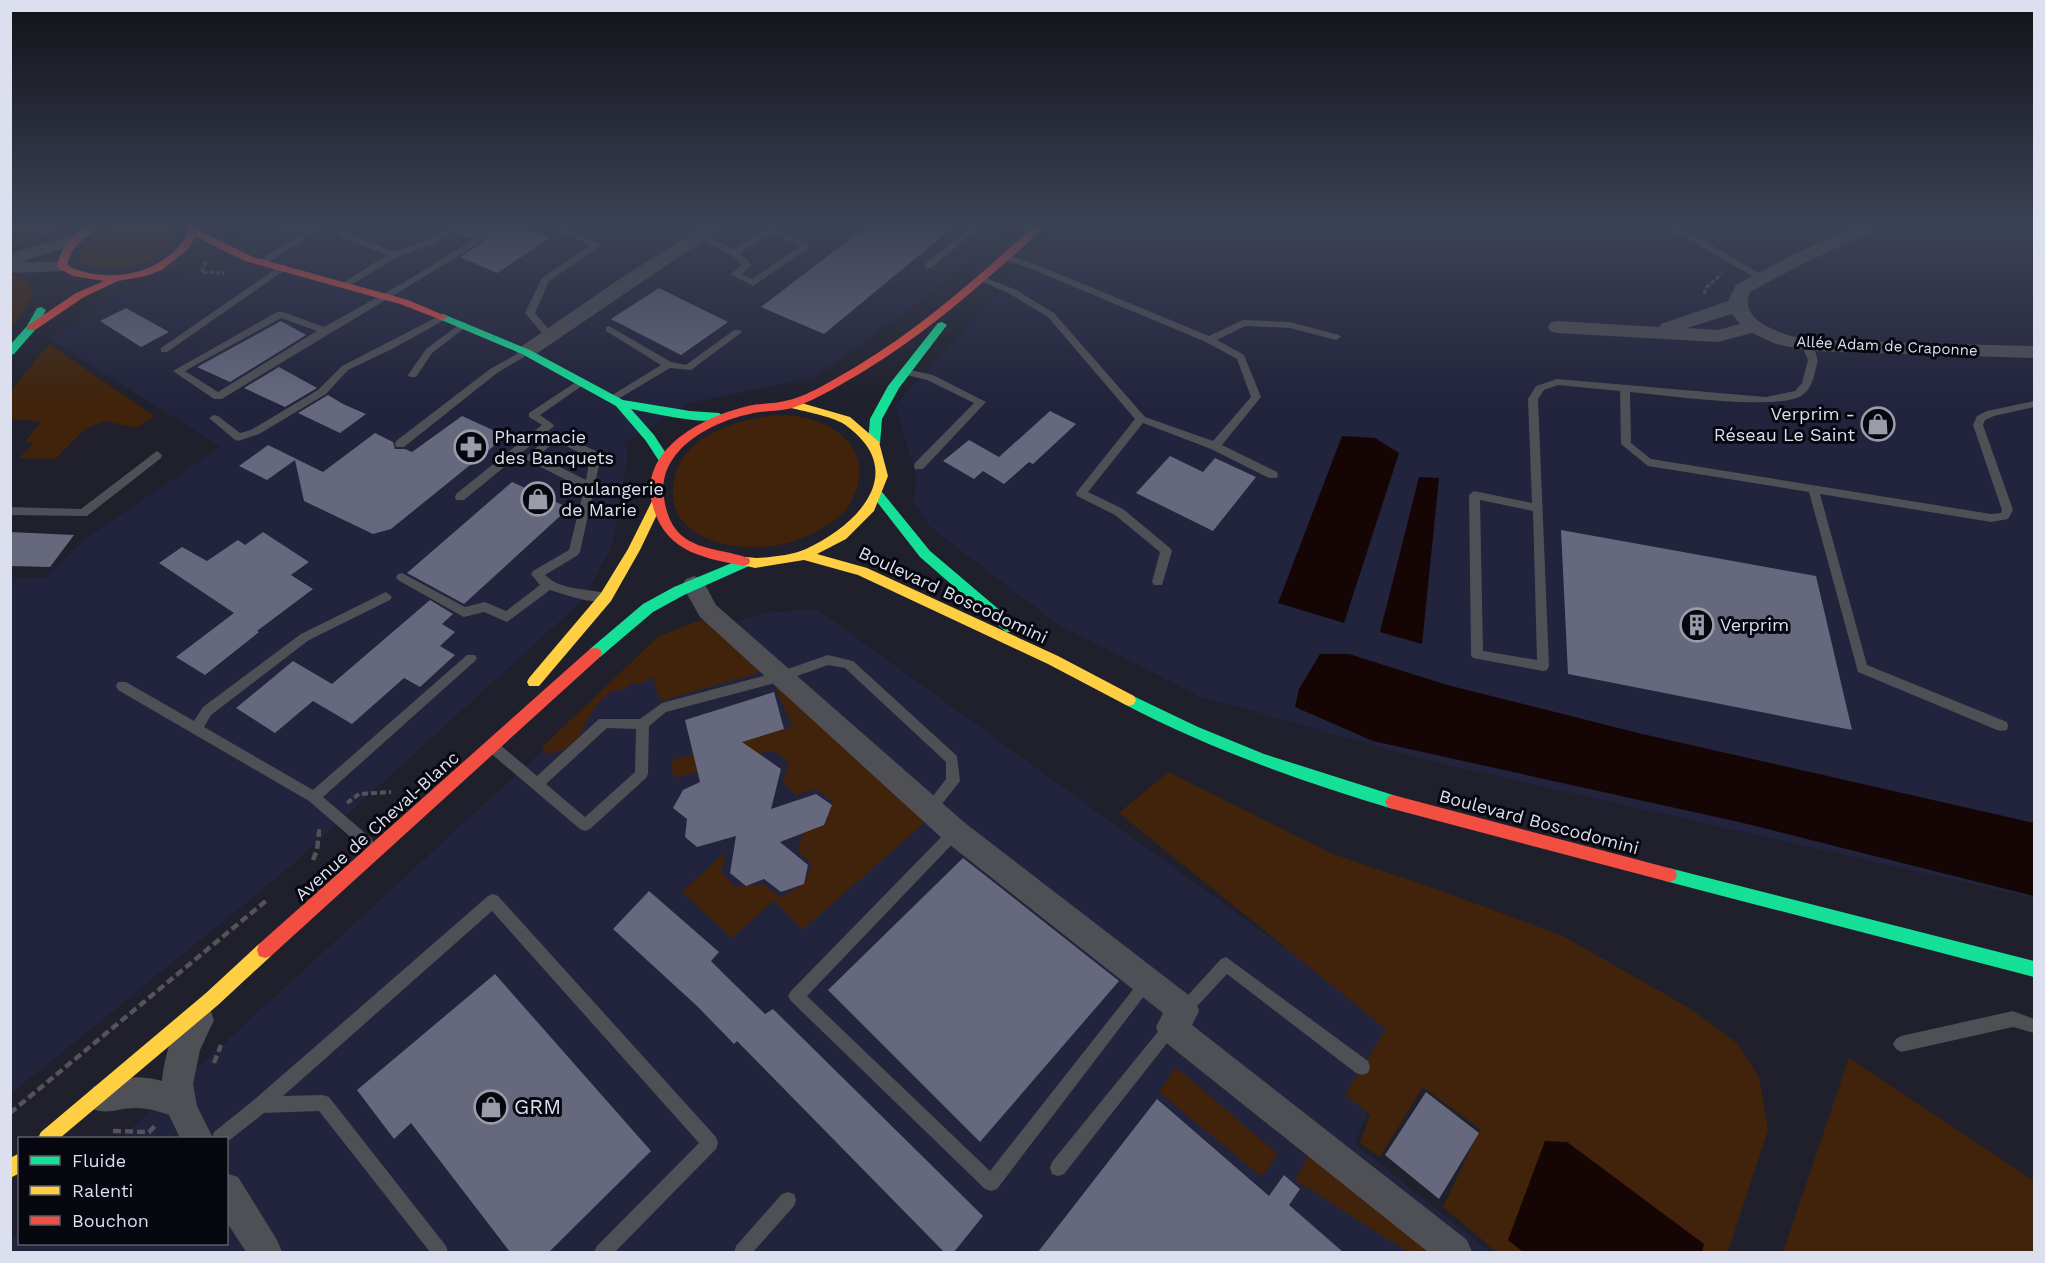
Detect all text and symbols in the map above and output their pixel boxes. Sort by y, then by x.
street label: Allée Adam de Craponne [1796,332,1978,360]
place label: Verprim - Réseau Le Saint [1714,403,1855,445]
shop icon: Verprim - Réseau Le Saint [1860,406,1896,442]
place label: Pharmacie des Banquets [494,426,614,468]
pharmacy icon: Pharmacie des Banquets [453,429,489,465]
place label: Boulangerie de Marie [561,478,664,520]
shop icon: Boulangerie de Marie [520,481,556,517]
street label: Boulevard Boscodomini [855,542,1051,648]
building icon: Verprim [1679,607,1715,643]
place label: Verprim [1720,614,1789,635]
street label: Avenue de Cheval-Blanc [290,747,463,905]
street label: Boulevard Boscodomini [1437,785,1641,858]
shop icon: GRM [473,1089,509,1125]
place label: GRM [514,1094,561,1119]
legend [18,1137,228,1245]
text: Fluide [72,1150,126,1171]
text: Ralenti [72,1180,133,1201]
text: Bouchon [72,1210,149,1231]

